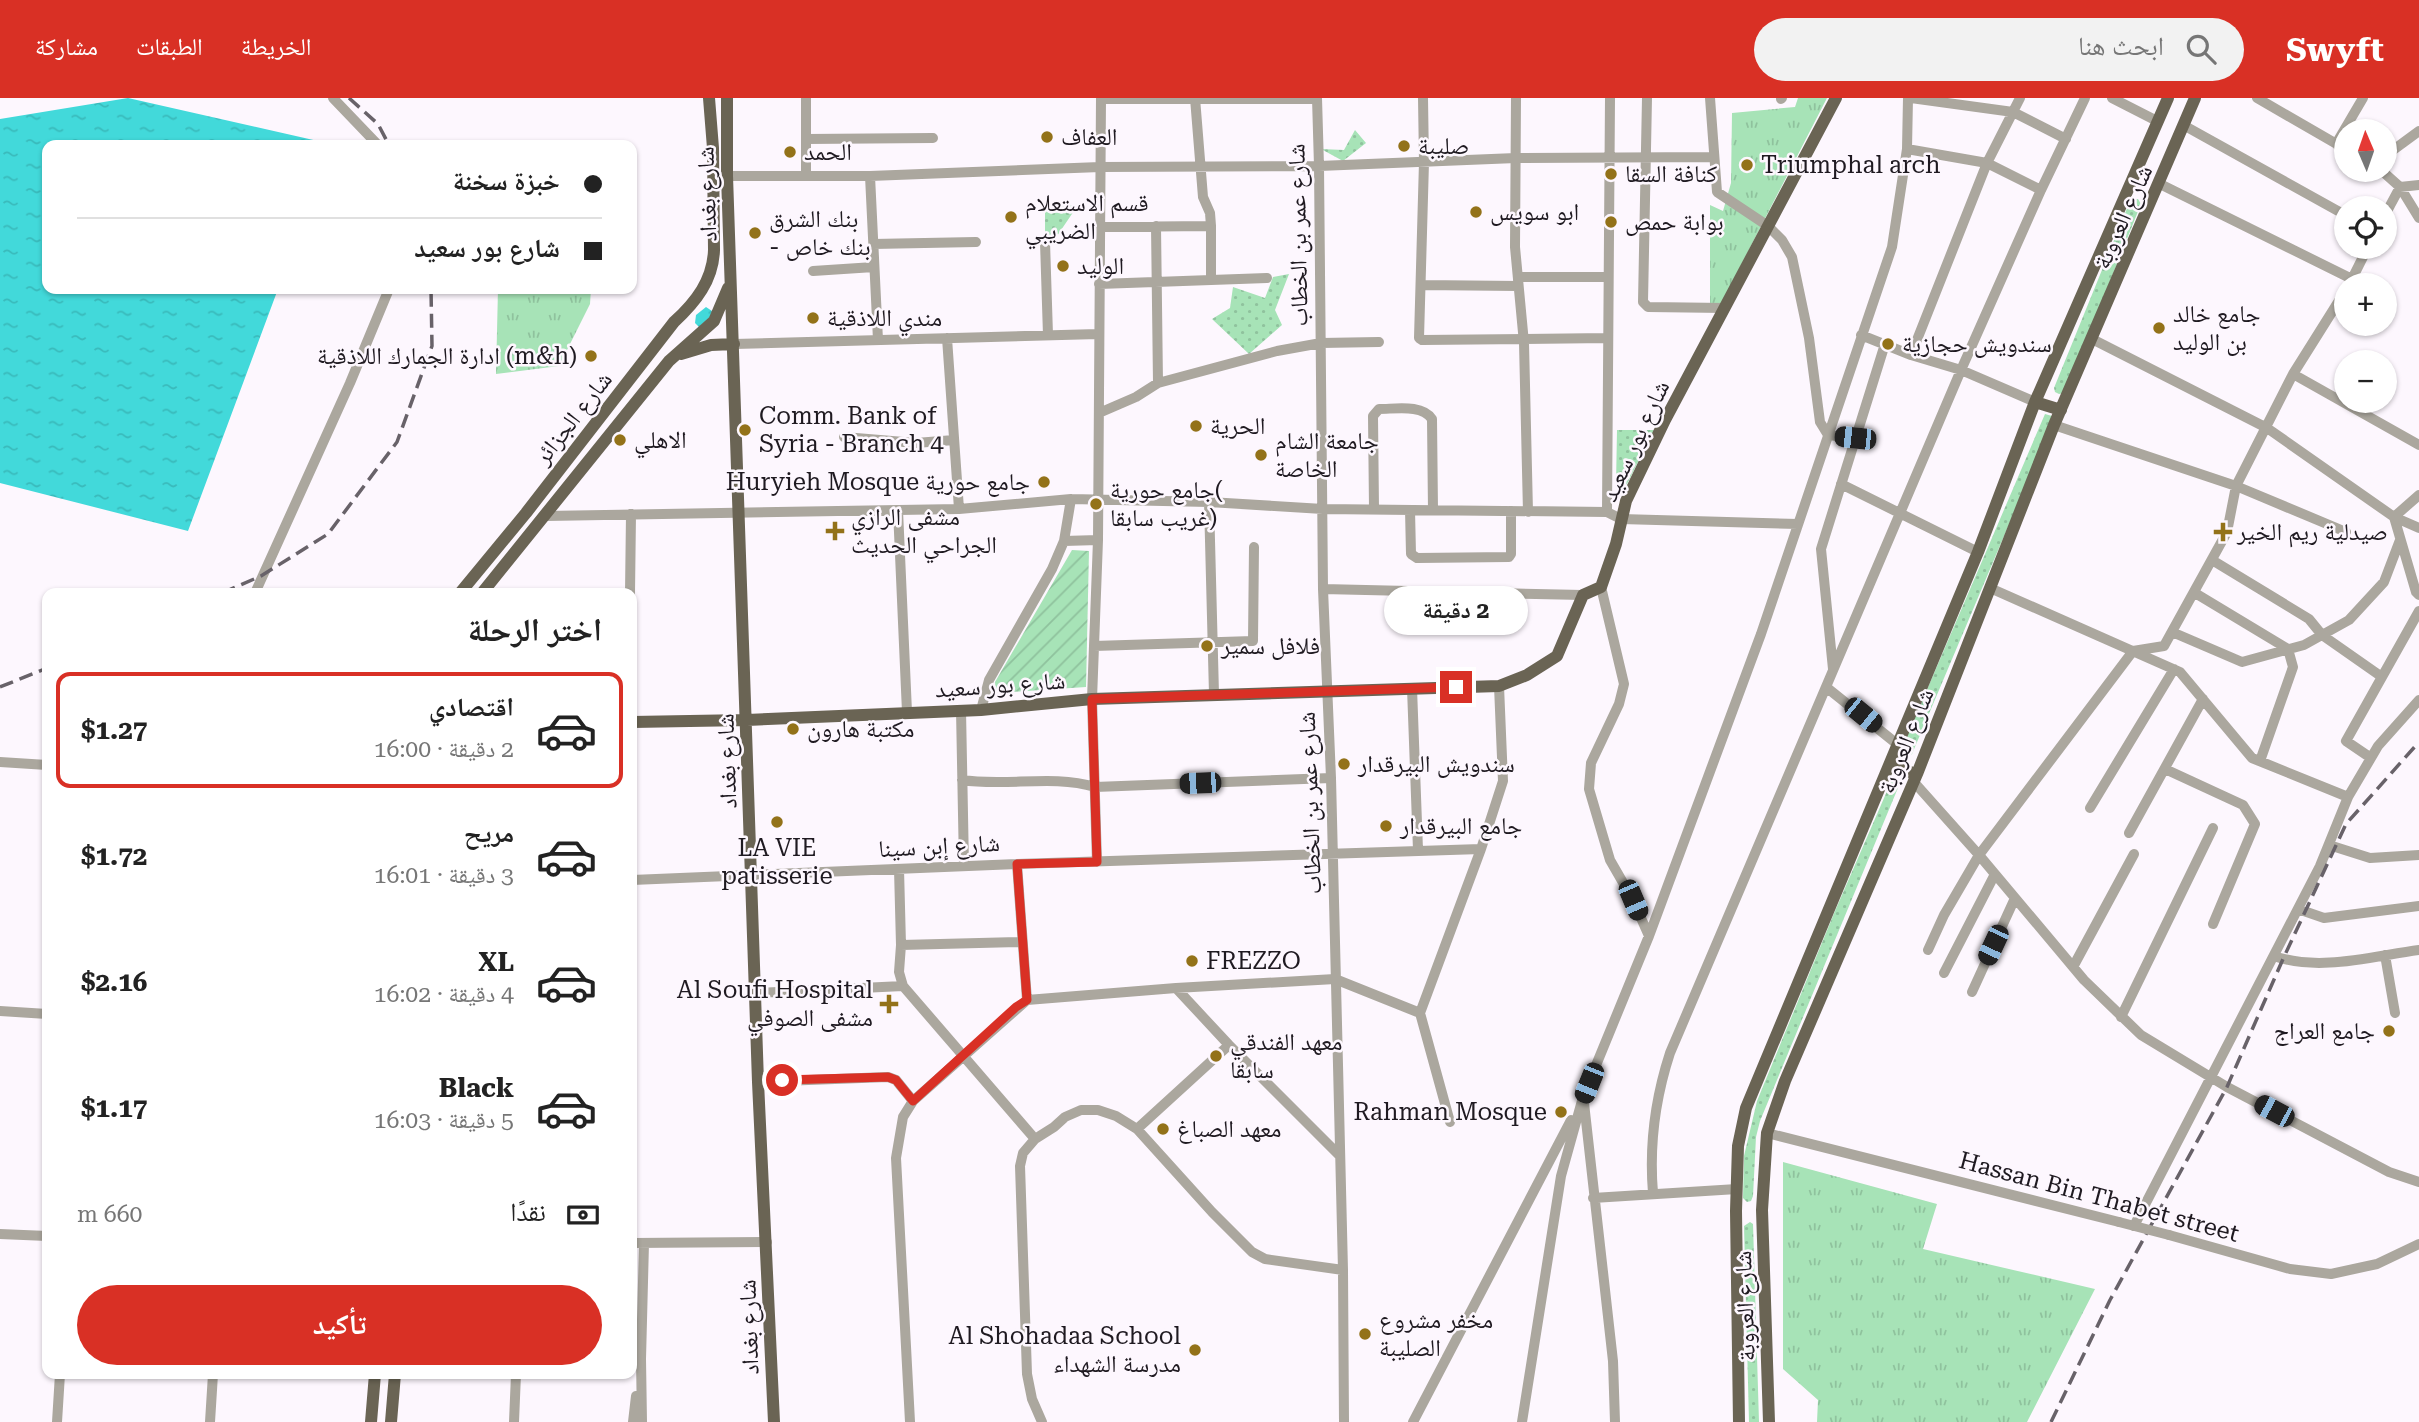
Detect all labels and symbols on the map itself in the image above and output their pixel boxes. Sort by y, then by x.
north arrow [2334,119,2398,182]
place label: العفاف [1061,123,1117,151]
marker: العفاف [1039,129,1055,145]
place label: صليبة [1418,132,1469,160]
place label: الحمد [804,138,852,166]
marker: صليبة [1396,138,1412,154]
street label: شارع عمر بن الخطاب [1282,143,1315,327]
marker: الحمد [782,144,798,160]
street label: شارع بغداد [691,146,724,242]
place label: Triumphal arch [1761,151,1940,179]
marker: Triumphal arch [1739,157,1755,173]
place label: كنافة السقا [1625,160,1717,188]
street label: شارع العروبة [2088,161,2159,274]
marker: كنافة السقا [1603,166,1619,182]
place label: قسم الاستعلام الضريبي [1025,189,1149,250]
place label: ابو سويس [1490,198,1579,226]
marker: ابو سويس [1468,204,1484,220]
place label: بنك الشرق - بنك خاص [769,205,871,261]
place label: بوابة حمص [1625,208,1724,236]
marker: قسم الاستعلام الضريبي [1003,209,1019,225]
marker: بوابة حمص [1603,214,1619,230]
marker: بنك الشرق - بنك خاص [747,225,763,241]
place label: الوليد [1077,252,1124,280]
marker: الوليد [1055,258,1071,274]
place label: جامع خالد بن الوليد [2173,300,2261,356]
place label: مندي اللاذقية [827,304,942,337]
marker: مندي اللاذقية [805,310,821,326]
marker: جامع خالد بن الوليد [2151,320,2167,336]
place label: سندويش حجازية [1902,330,2052,358]
marker: سندويش حجازية [1880,336,1896,352]
place label: ادارة الجمارك اللاذقية (m&h) [317,342,577,370]
marker: ادارة الجمارك اللاذقية (m&h) [583,348,599,364]
street label: شارع الجزائر [527,366,619,471]
street label: شارع بور سعيد [1595,376,1676,507]
place label: Comm. Bank of Syria - Branch 4 [759,402,944,458]
place label: الحرية [1210,412,1266,440]
marker: الحرية [1188,418,1204,434]
marker: Comm. Bank of Syria - Branch 4 [737,422,753,438]
car [1834,425,1877,451]
place label: الاهلي [634,426,687,459]
place label: جامعة الشام الخاصة [1275,427,1379,483]
marker: الاهلي [612,432,628,448]
marker: جامعة الشام الخاصة [1253,447,1269,463]
place label: Huryieh Mosque جامع حورية [726,468,1030,497]
marker: Huryieh Mosque جامع حورية [1036,474,1052,490]
place label: جامع حورية( غريب سابقا) [1110,476,1223,532]
marker: جامع حورية( غريب سابقا) [1088,496,1104,512]
place label: مشفى الرازي الجراحي الحديث [851,503,997,564]
place label: صيدلية ريم الخير [2236,518,2388,548]
marker: مشفى الرازي الجراحي الحديث [825,521,845,541]
marker: صيدلية ريم الخير [2215,524,2231,540]
callout: 2 دقيقة [1384,586,1528,634]
place label: فلافل سمير [1220,632,1320,660]
marker: فلافل سمير [1199,638,1215,654]
street label: شارع بور سعيد [934,666,1066,705]
route end [1440,671,1472,703]
street label: شارع العروبة [1872,684,1941,798]
car [1841,694,1886,736]
street label: شارع عمر بن الخطاب [1293,711,1328,895]
street label: شارع بغداد [711,713,744,809]
place label: مكتبة هارون [807,715,914,743]
marker: مكتبة هارون [785,721,801,737]
place label: سندويش البيرقدار [1357,750,1515,778]
marker: سندويش البيرقدار [1336,756,1352,772]
car [1179,772,1222,794]
place label: جامع البيرقدار [1399,812,1522,841]
marker: LA VIE patisserie [769,814,785,830]
marker: جامع البيرقدار [1378,818,1394,834]
street label: شارع إبن سينا [878,829,1001,864]
place label: LA VIE patisserie [721,834,833,890]
car [1616,877,1651,923]
car [1975,922,2012,968]
place label: FREZZO [1206,947,1301,975]
marker: FREZZO [1184,953,1200,969]
place label: Al Soufi Hospital مشفى الصوفي [677,976,873,1037]
marker: Al Soufi Hospital مشفى الصوفي [879,994,899,1014]
place label: جامع العراج [2274,1017,2375,1046]
marker: جامع العراج [2381,1023,2397,1039]
place label: معهد الفندقي سابقا [1230,1028,1343,1084]
marker: معهد الفندقي سابقا [1208,1048,1224,1064]
car [1572,1060,1607,1106]
route start [766,1064,798,1096]
car [2251,1092,2298,1130]
place label: Rahman Mosque [1354,1098,1547,1126]
marker: Rahman Mosque [1553,1104,1569,1120]
place label: معهد الصباغ [1177,1115,1282,1144]
marker: معهد الصباغ [1155,1121,1171,1137]
street label: Hassan Bin Thabet street [1956,1146,2242,1248]
street label: شارع العروبة [1729,1250,1762,1362]
street label: شارع بغداد [733,1279,766,1375]
place label: مخفر مشروع الصليبة [1379,1306,1493,1362]
place label: Al Shohadaa School مدرسة الشهداء [949,1322,1181,1378]
marker: مخفر مشروع الصليبة [1357,1326,1373,1342]
marker: Al Shohadaa School مدرسة الشهداء [1187,1342,1203,1358]

